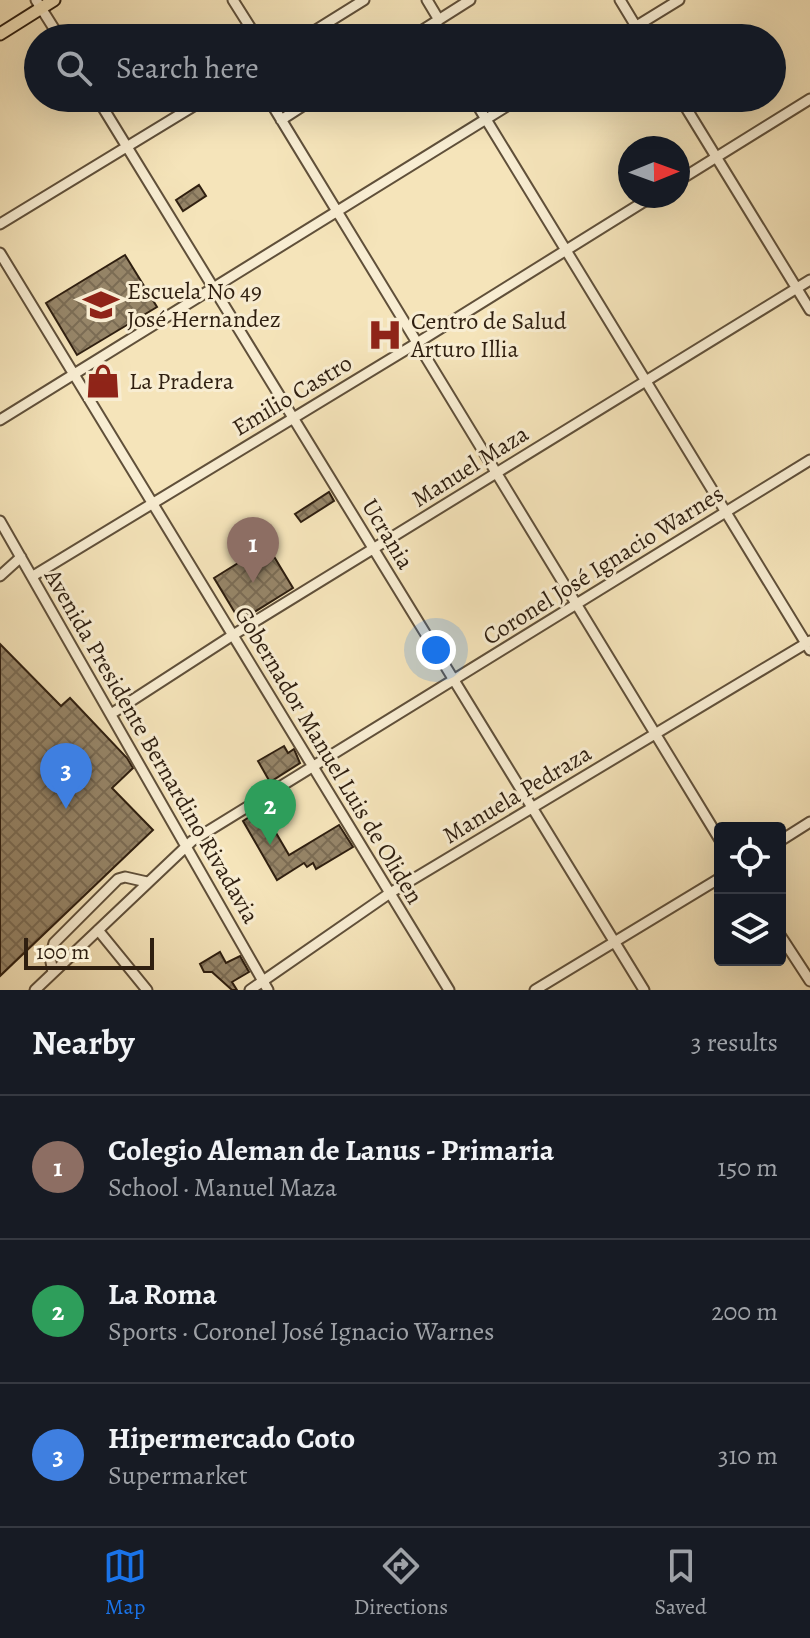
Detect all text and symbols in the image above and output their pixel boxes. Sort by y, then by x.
search box [24,24,786,112]
icon: search [52,46,96,90]
text: Search here [116,48,259,88]
north arrow [618,136,690,208]
place label: Escuela No 49 José Hernandez [127,275,281,335]
school or university icon: Escuela No 49 José Hernandez [82,286,120,324]
place label: Centro de Salud Arturo Illia [410,305,567,365]
hospital icon: Centro de Salud Arturo Illia [366,316,404,354]
street label: Emilio Castro [226,347,358,443]
shop icon: La Pradera [84,362,122,400]
place label: La Pradera [129,365,235,397]
street label: Manuel Maza [405,417,535,515]
street label: Coronel José Ignacio Warnes [476,478,730,652]
street label: Ucrania [354,493,422,576]
pin: 1 [227,517,279,583]
street label: Avenida Presidente Bernardino Rivadavia [37,562,267,930]
street label: Gobernador Manuel Luis de Oliden [227,600,431,910]
your location [416,630,456,670]
street label: Manuela Pedraza [437,737,598,851]
pin: 3 [40,743,92,809]
pin: 2 [244,779,296,845]
map controls [714,822,786,966]
button: locate [714,822,786,894]
button: layers [714,894,786,966]
scale bar [24,934,154,970]
text: 100 m [36,937,90,967]
text: Nearby [32,1019,135,1066]
text: 3 results [691,1025,778,1060]
text: Colegio Aleman de Lanus - Primaria [108,1130,554,1170]
text: 1 [53,1150,63,1185]
text: 150 m [717,1150,778,1185]
text: School · Manuel Maza [108,1170,337,1205]
text: La Roma [108,1274,217,1314]
text: 2 [52,1294,64,1329]
text: 200 m [711,1294,778,1329]
text: Sports · Coronel José Ignacio Warnes [108,1314,495,1349]
text: Hipermercado Coto [108,1418,355,1458]
text: 3 [52,1438,64,1473]
text: 310 m [718,1438,778,1473]
text: Supermarket [108,1458,248,1493]
tab: Map [103,1544,147,1622]
tab: Directions [354,1544,448,1622]
tab: Saved [655,1544,707,1622]

